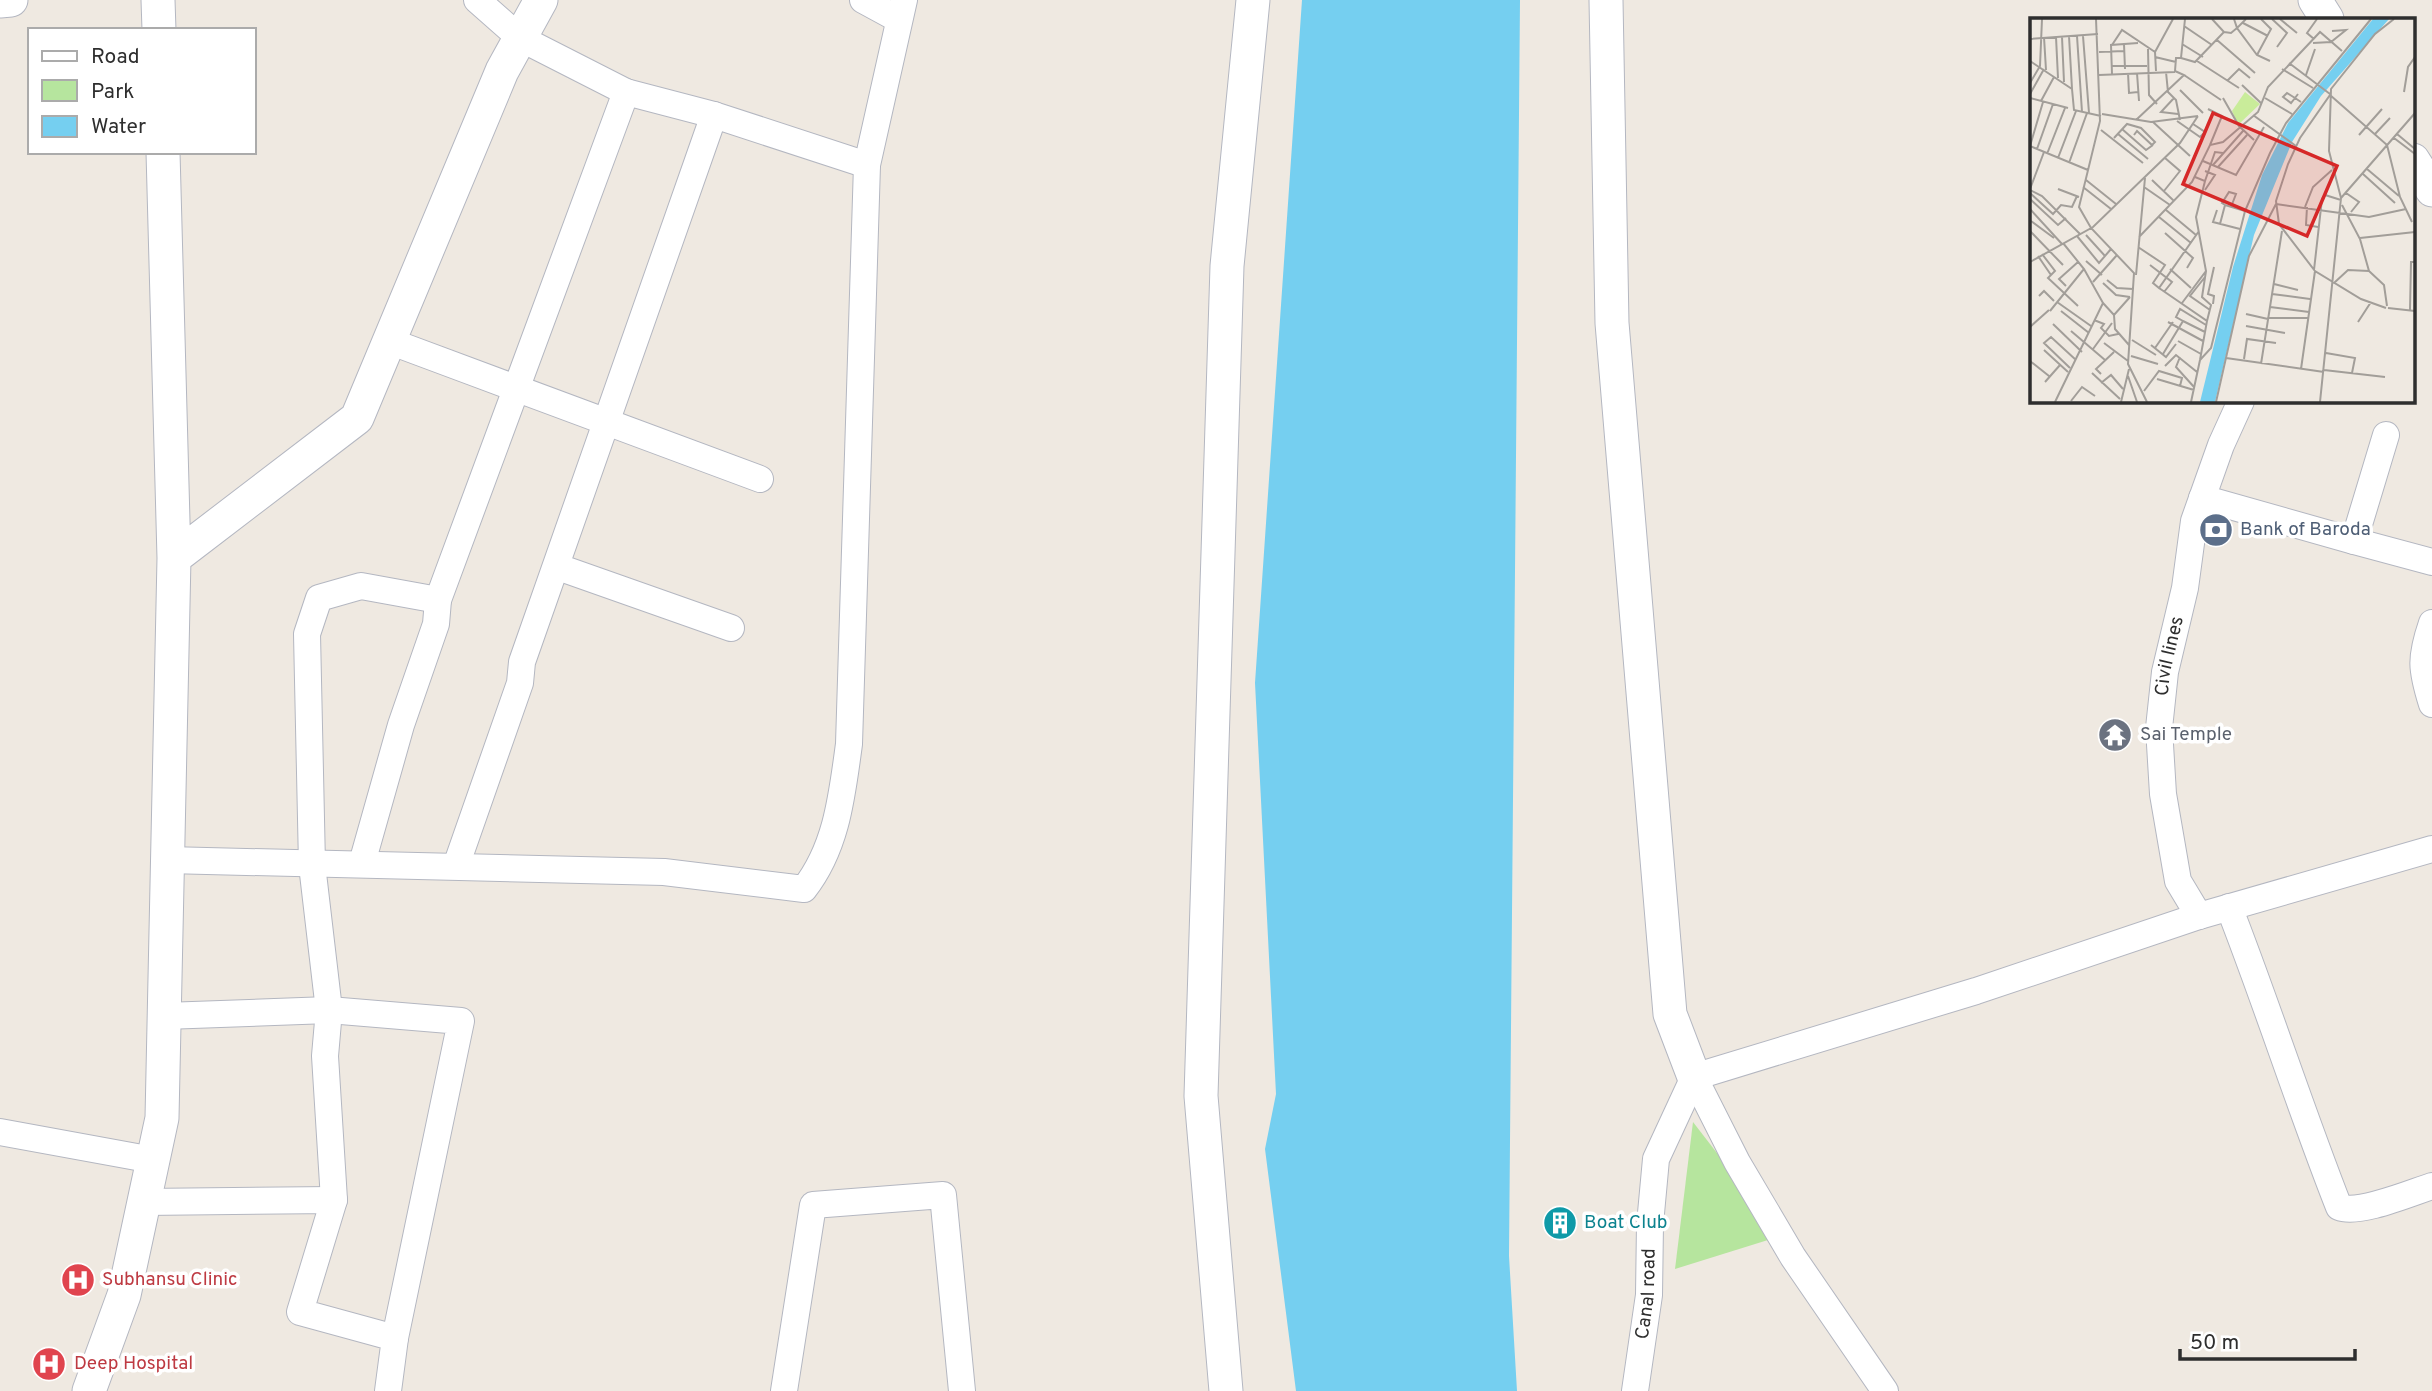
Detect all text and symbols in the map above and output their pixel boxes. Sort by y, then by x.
inset map [2030,18,2414,402]
legend [28,28,256,154]
text: Road [91,44,140,71]
text: Park [91,79,134,106]
text: Water [91,114,146,141]
bank icon: Bank of Baroda [2197,511,2235,549]
place label: Bank of Baroda [2240,518,2371,542]
street label: Civil lines [2151,614,2190,697]
temple icon: Sai Temple [2096,716,2134,754]
place label: Sai Temple [2140,723,2232,747]
building icon: Boat Club [1541,1204,1579,1242]
place label: Boat Club [1584,1211,1668,1235]
street label: Canal road [1631,1248,1662,1341]
hospital icon: Subhansu Clinic [59,1261,97,1299]
place label: Subhansu Clinic [102,1268,238,1292]
scale bar [2180,1318,2355,1362]
text: 50 m [2190,1330,2239,1357]
hospital icon: Deep Hospital [30,1345,68,1383]
place label: Deep Hospital [74,1352,193,1376]

